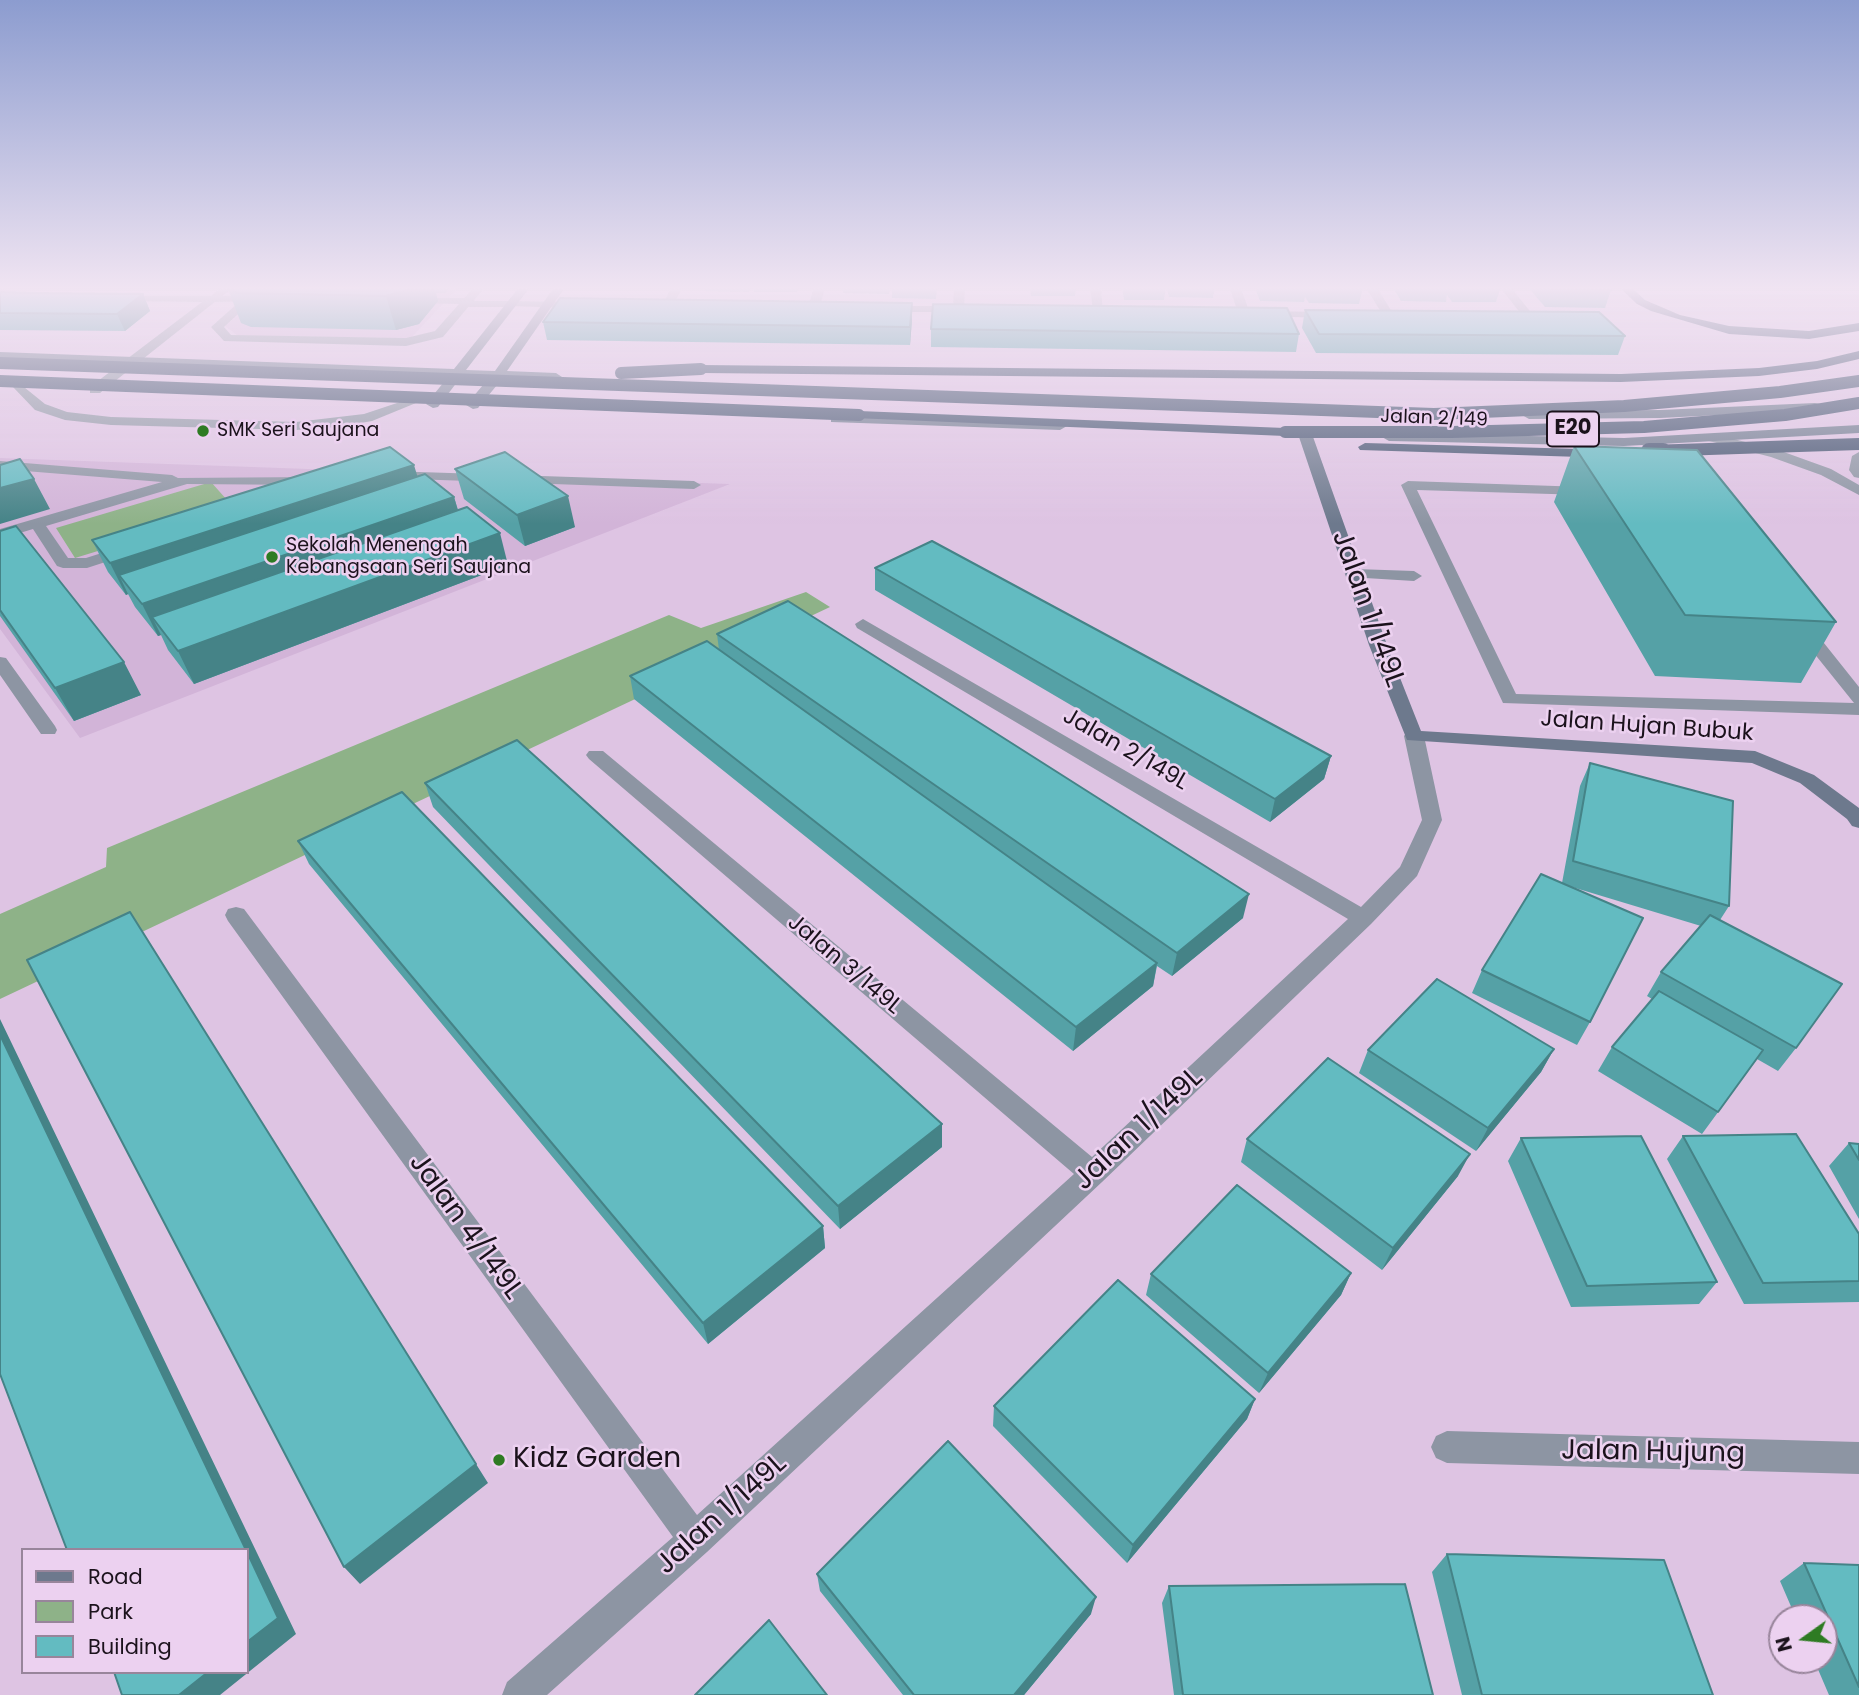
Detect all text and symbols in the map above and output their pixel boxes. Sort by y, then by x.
street label: Jalan 2/149 [1380,406,1488,432]
road number: E20 [1547,412,1599,446]
place label: SMK Seri Saujana [217,420,379,442]
marker: SMK Seri Saujana [195,423,211,439]
street label: Jalan 1/149L [1323,526,1411,692]
place label: Sekolah Menengah Kebangsaan Seri Saujana [286,535,531,579]
marker: Sekolah Menengah Kebangsaan Seri Saujana [264,549,280,565]
street label: Jalan 2/149L [1057,703,1193,797]
street label: Jalan Hujan Bubuk [1540,706,1754,748]
street label: Jalan 3/149L [781,909,907,1021]
street label: Jalan 1/149L [1068,1062,1210,1198]
street label: Jalan 4/149L [401,1147,529,1307]
street label: Jalan Hujung [1561,1435,1745,1471]
place label: Kidz Garden [513,1443,681,1477]
street label: Jalan 1/149L [650,1448,794,1582]
marker: Kidz Garden [491,1452,507,1468]
legend [21,1548,248,1674]
text: Road [88,1562,143,1591]
text: Park [88,1597,133,1626]
north arrow [1768,1604,1838,1674]
text: Building [88,1632,172,1661]
text: N [1769,1634,1799,1654]

